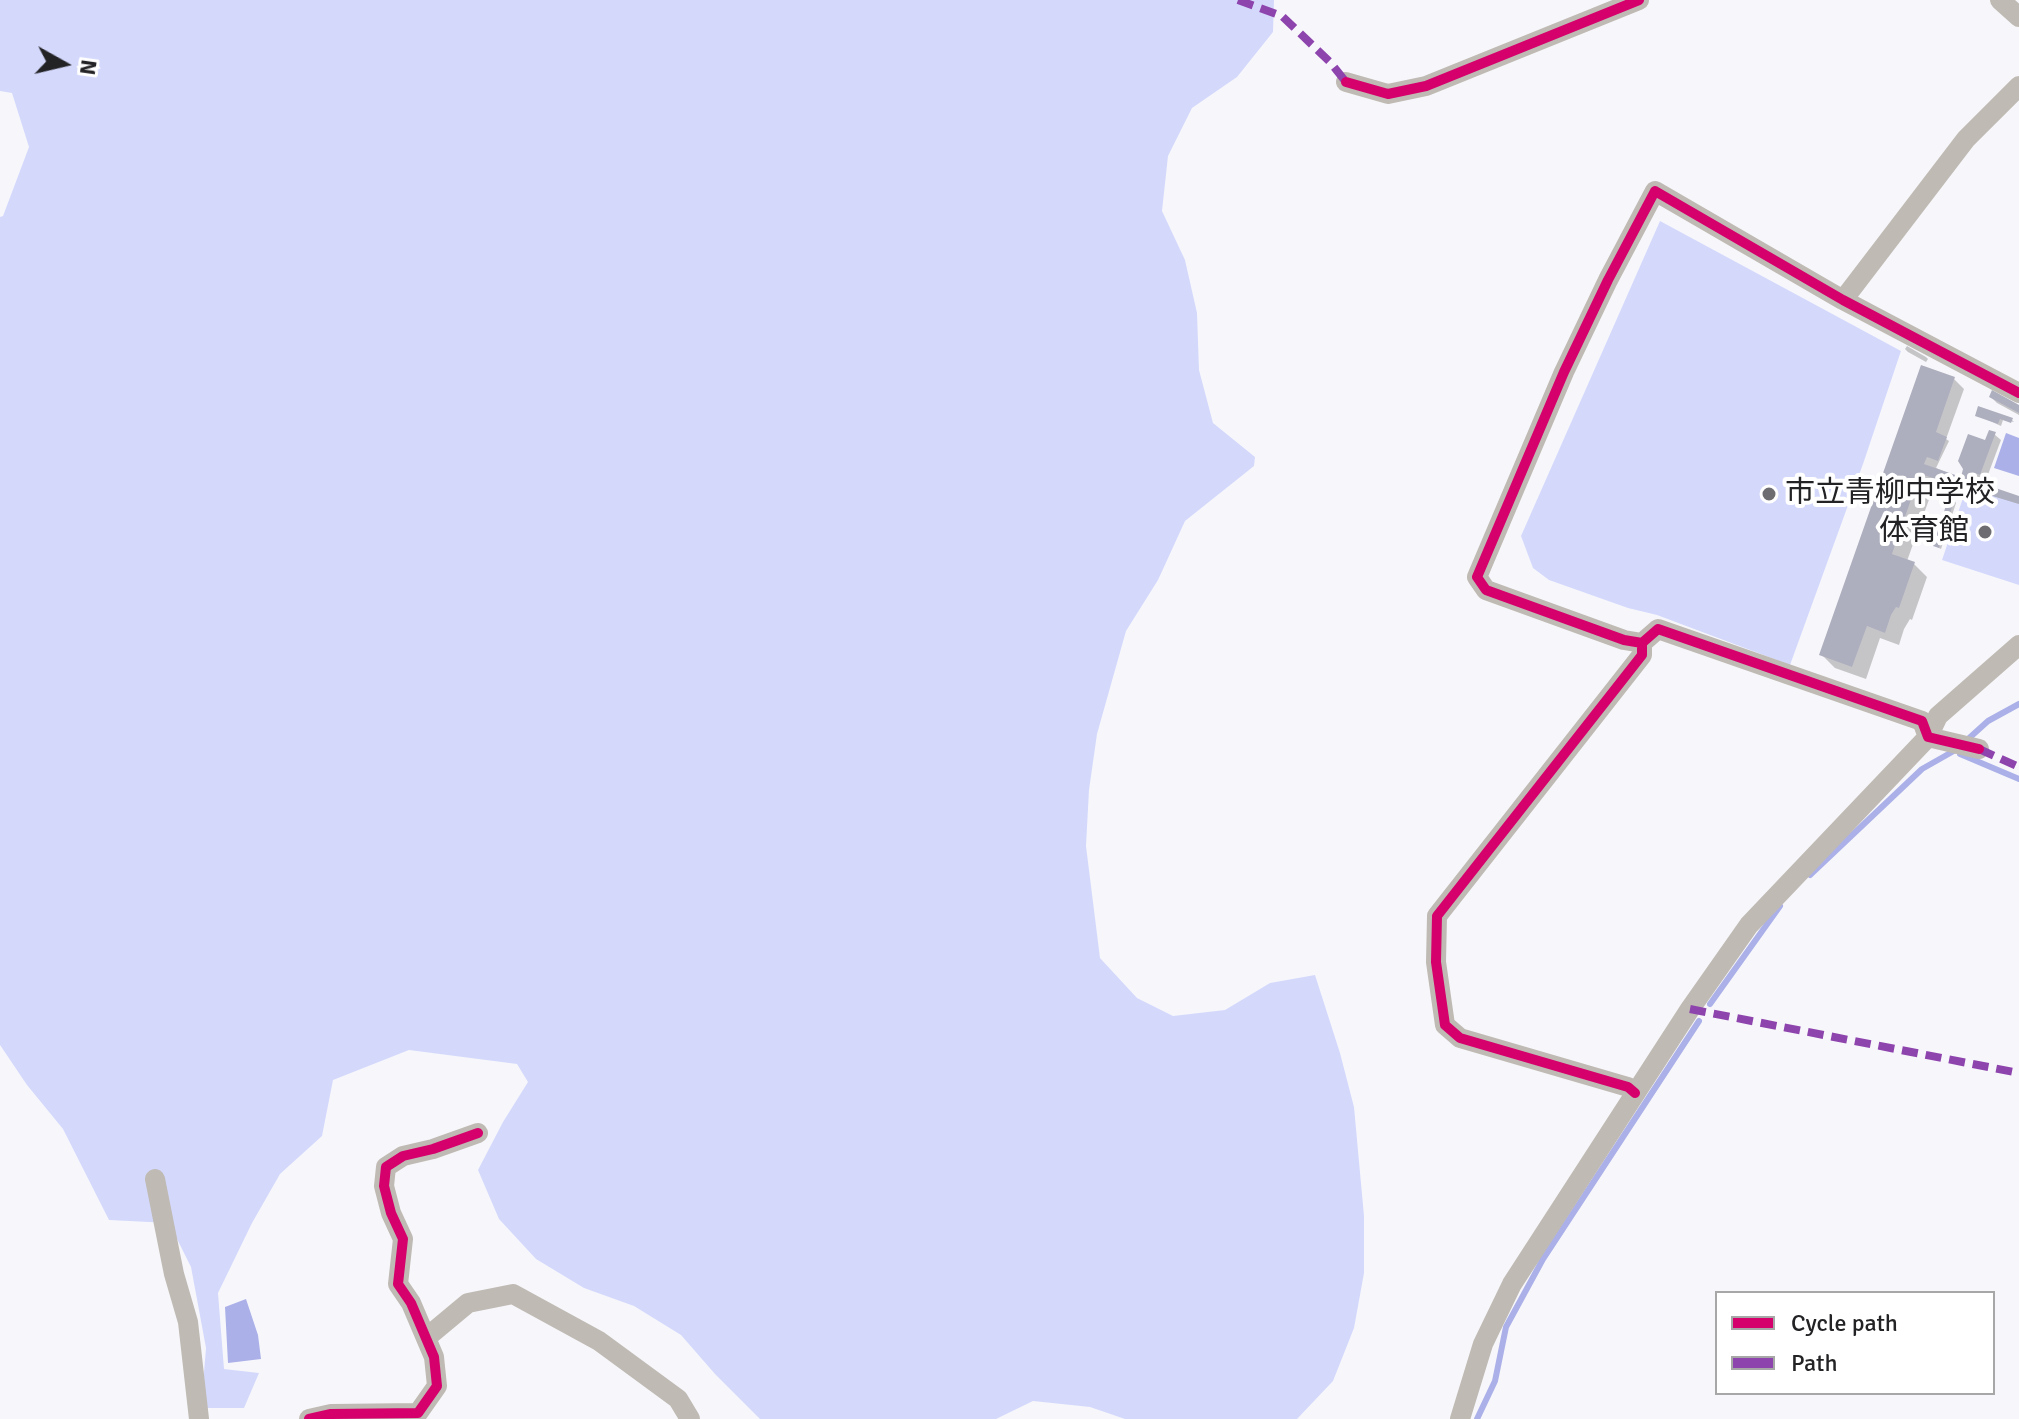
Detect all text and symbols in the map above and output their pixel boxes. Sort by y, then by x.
north arrow [24,24,104,104]
text: N [74,58,103,77]
place label: 市立青柳中学校 [1785,476,1995,512]
marker: 市立青柳中学校 [1760,485,1778,503]
place label: 体育館 [1879,514,1969,550]
marker: 体育館 [1976,523,1994,541]
legend [1715,1291,1995,1395]
text: Cycle path [1791,1308,1898,1338]
text: Path [1791,1348,1837,1378]

